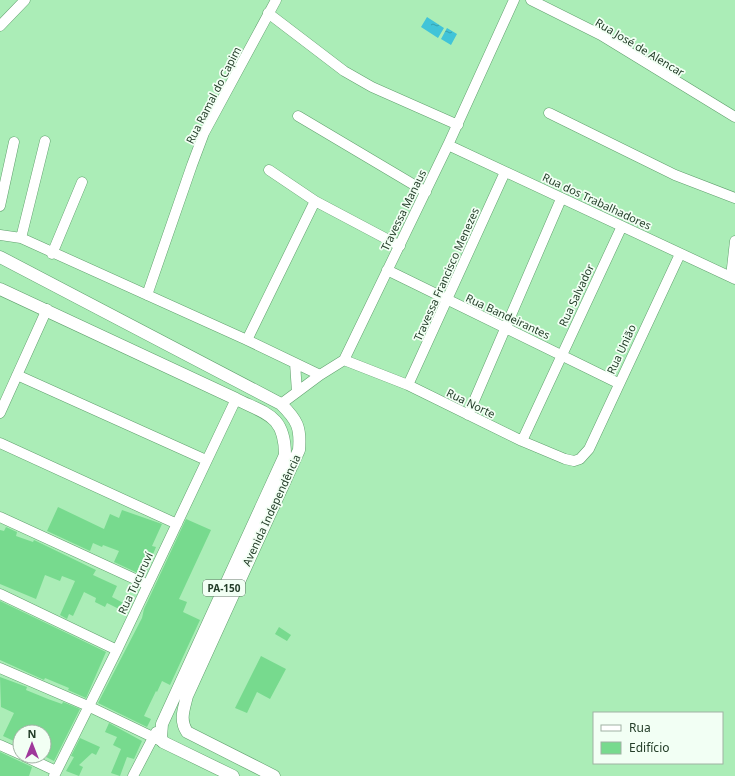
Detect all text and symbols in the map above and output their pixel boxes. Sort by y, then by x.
street label: Rua José de Alencar [593,14,688,80]
street label: Rua Ramal do Capim [182,44,244,146]
street label: Travessa Manaus [377,167,429,253]
street label: Rua dos Trabalhadores [540,169,654,233]
street label: Travessa Francisco Menezes [410,205,482,343]
street label: Rua Salvador [555,261,597,329]
street label: Rua Bandeirantes [463,290,553,342]
street label: Rua União [603,321,639,376]
street label: Rua Norte [444,385,498,421]
street label: Avenida Independência [239,452,303,568]
street label: Rua Tucuruví [114,548,156,616]
road number: PA-150 [203,580,245,596]
legend [593,712,723,764]
text: Rua [629,719,651,736]
north arrow [12,724,52,764]
text: N [28,726,36,741]
text: Edifício [629,739,670,756]

